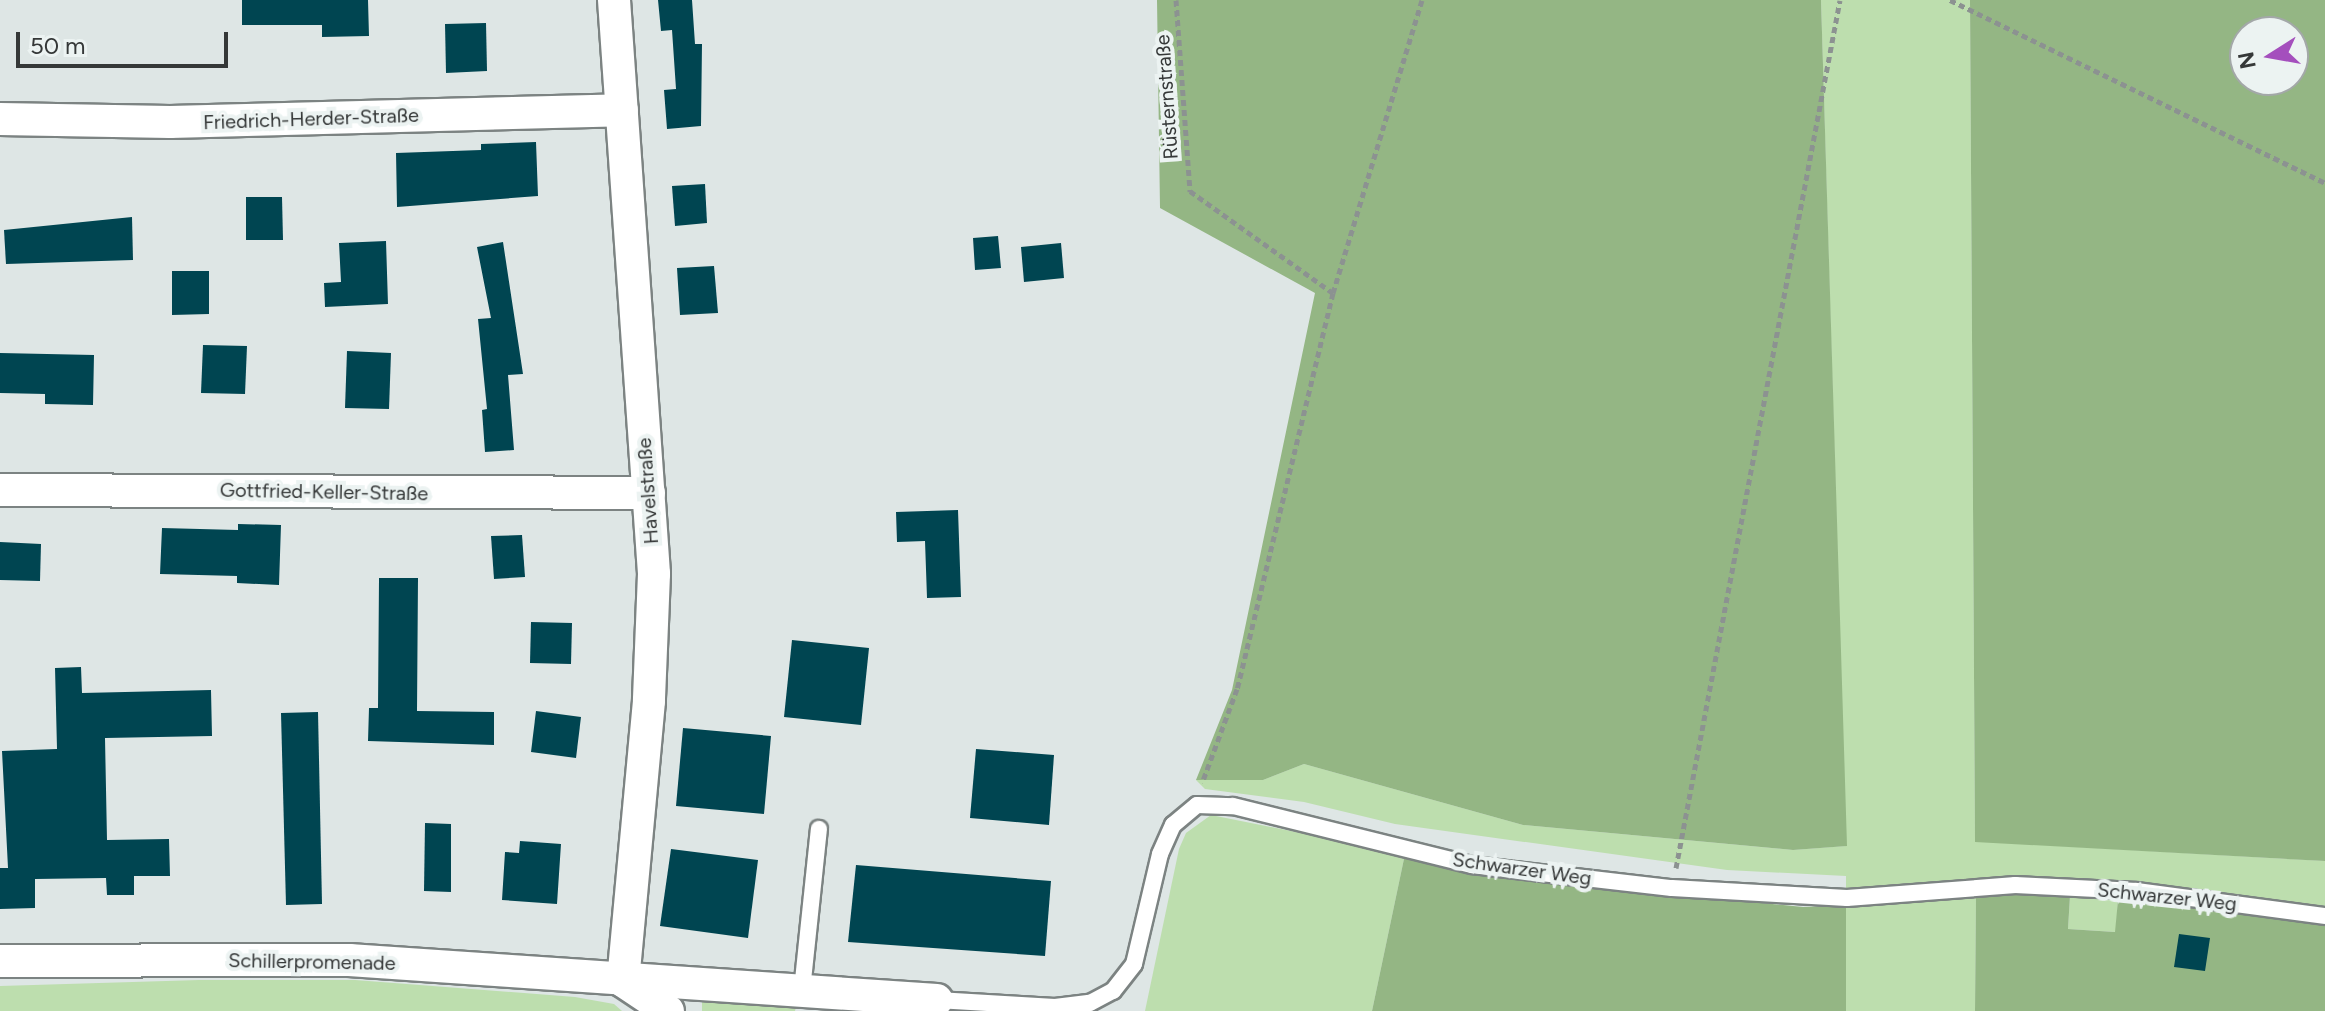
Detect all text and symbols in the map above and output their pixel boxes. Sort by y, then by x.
scale bar [20,16,232,66]
north arrow [2229,16,2309,96]
text: 50 m [30,31,86,60]
street label: Rüsternstraße [1151,34,1183,160]
text: N [2232,49,2262,71]
street label: Friedrich-Herder-Straße [203,103,419,135]
street label: Havelstraße [632,437,664,545]
street label: Gottfried-Keller-Straße [220,478,428,506]
street label: Schwarzer Weg [1451,847,1593,891]
street label: Schwarzer Weg [2096,878,2238,916]
street label: Schillerpromenade [228,949,396,975]

